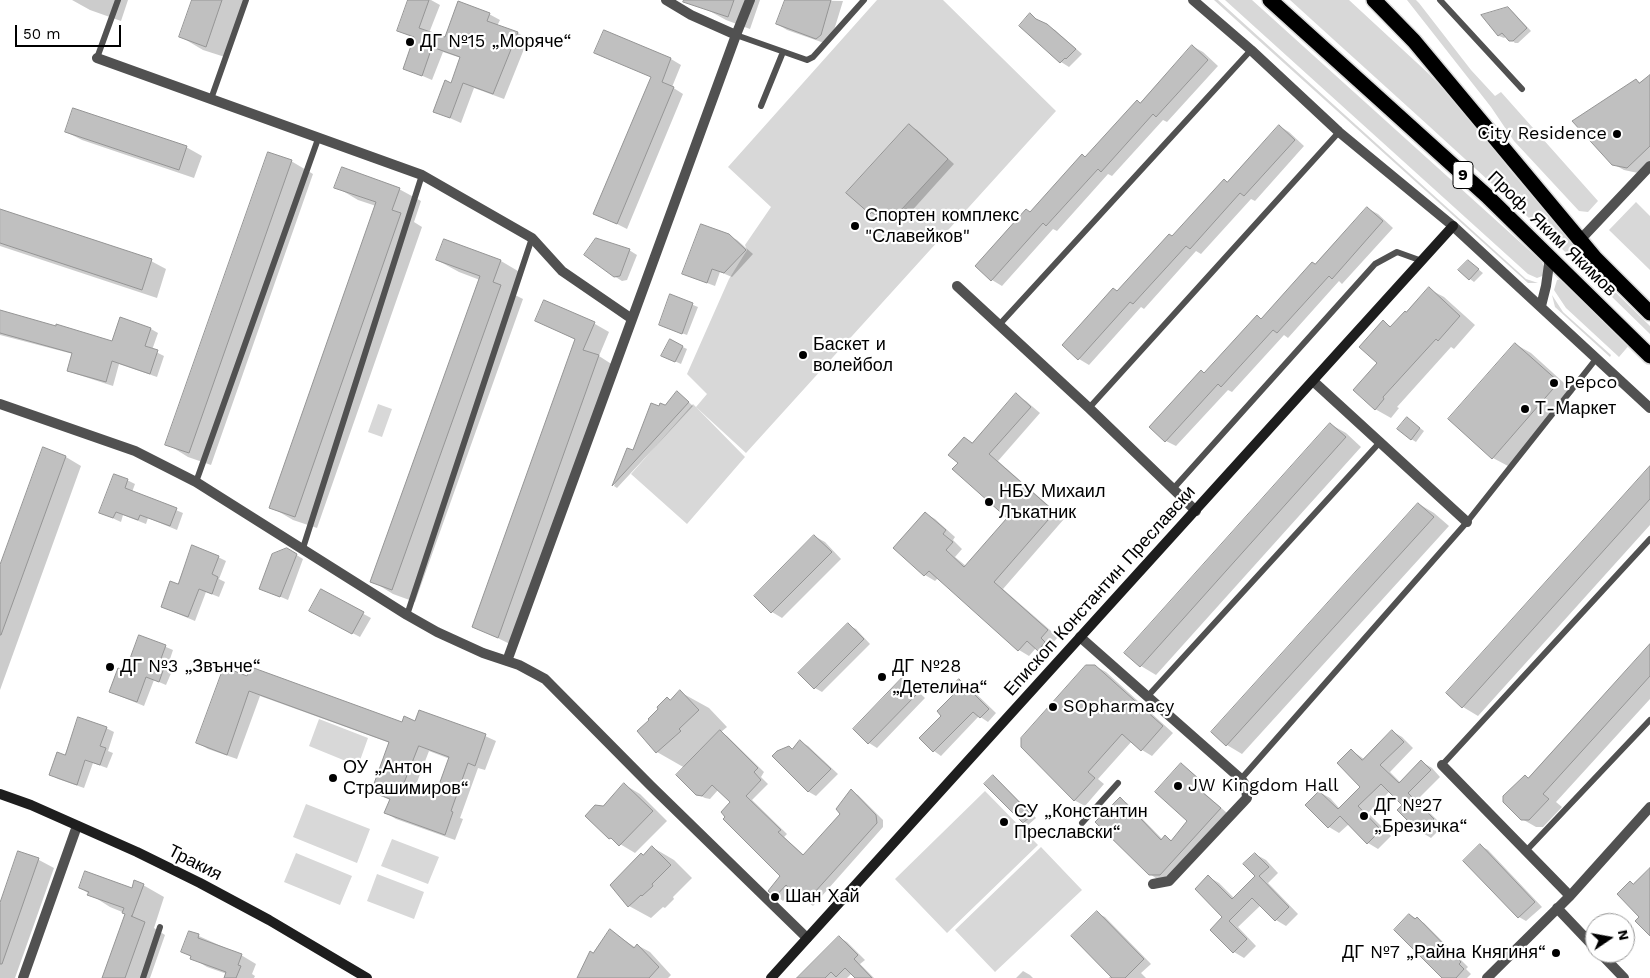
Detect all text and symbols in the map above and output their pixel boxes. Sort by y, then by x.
scale bar [18,15,124,47]
text: 50 m [23,25,60,43]
place label: ДГ №15 „Моряче“ [420,31,572,53]
marker: ДГ №15 „Моряче“ [404,36,416,48]
place label: City Residence [1477,123,1607,145]
marker: City Residence [1611,128,1623,140]
road number: 9 [1453,162,1473,188]
street label: Проф. Яким Якимов [1483,167,1621,301]
place label: Спортен комплекс "Славейков" [865,205,1019,248]
marker: Спортен комплекс "Славейков" [849,220,861,232]
place label: Баскет и волейбол [813,334,893,376]
marker: Баскет и волейбол [797,349,809,361]
place label: Pepco [1564,372,1617,394]
marker: Pepco [1548,377,1560,389]
place label: Т-Маркет [1535,398,1616,420]
marker: Т-Маркет [1519,403,1531,415]
place label: НБУ Михаил Лъкатник [999,481,1105,524]
street label: Епископ Константин Преславски [1000,481,1200,701]
marker: НБУ Михаил Лъкатник [983,496,995,508]
place label: ДГ №3 „Звънче“ [120,656,261,678]
place label: ДГ №28 „Детелина“ [892,656,988,699]
marker: ДГ №3 „Звънче“ [104,661,116,673]
marker: ДГ №28 „Детелина“ [876,671,888,683]
place label: SOpharmacy [1063,696,1174,718]
marker: SOpharmacy [1047,701,1059,713]
place label: ОУ „Антон Страшимиров“ [343,757,469,800]
marker: ОУ „Антон Страшимиров“ [327,772,339,784]
place label: JW Kingdom Hall [1188,775,1339,797]
marker: JW Kingdom Hall [1172,780,1184,792]
place label: ДГ №27 „Брезичка“ [1374,795,1467,838]
place label: СУ „Константин Преславски“ [1014,801,1148,844]
marker: ДГ №27 „Брезичка“ [1358,810,1370,822]
marker: СУ „Константин Преславски“ [998,816,1010,828]
street label: Тракия [164,840,226,886]
place label: Шан Хай [785,886,860,908]
marker: Шан Хай [769,891,781,903]
north arrow [1585,913,1635,963]
text: N [1615,928,1633,942]
place label: ДГ №7 „Райна Княгиня“ [1342,942,1546,964]
marker: ДГ №7 „Райна Княгиня“ [1550,947,1562,959]

